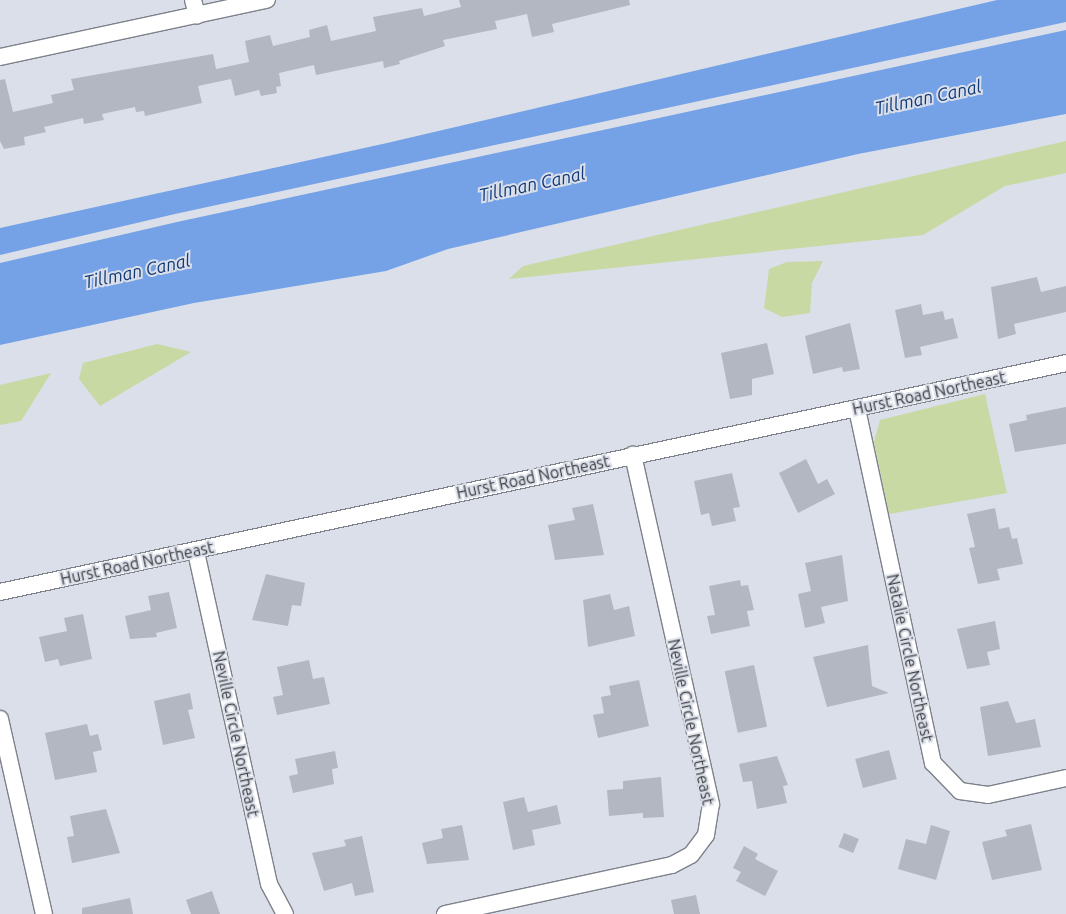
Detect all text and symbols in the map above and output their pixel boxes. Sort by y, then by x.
water label: Tillman Canal [873,75,983,119]
water label: Tillman Canal [477,162,587,206]
water label: Tillman Canal [82,249,192,293]
street label: Hurst Road Northeast [851,367,1007,419]
street label: Hurst Road Northeast [455,451,611,503]
street label: Hurst Road Northeast [59,537,215,589]
street label: Natalie Circle Northeast [883,572,937,744]
street label: Neville Circle Northeast [664,637,718,807]
street label: Neville Circle Northeast [209,649,263,819]

